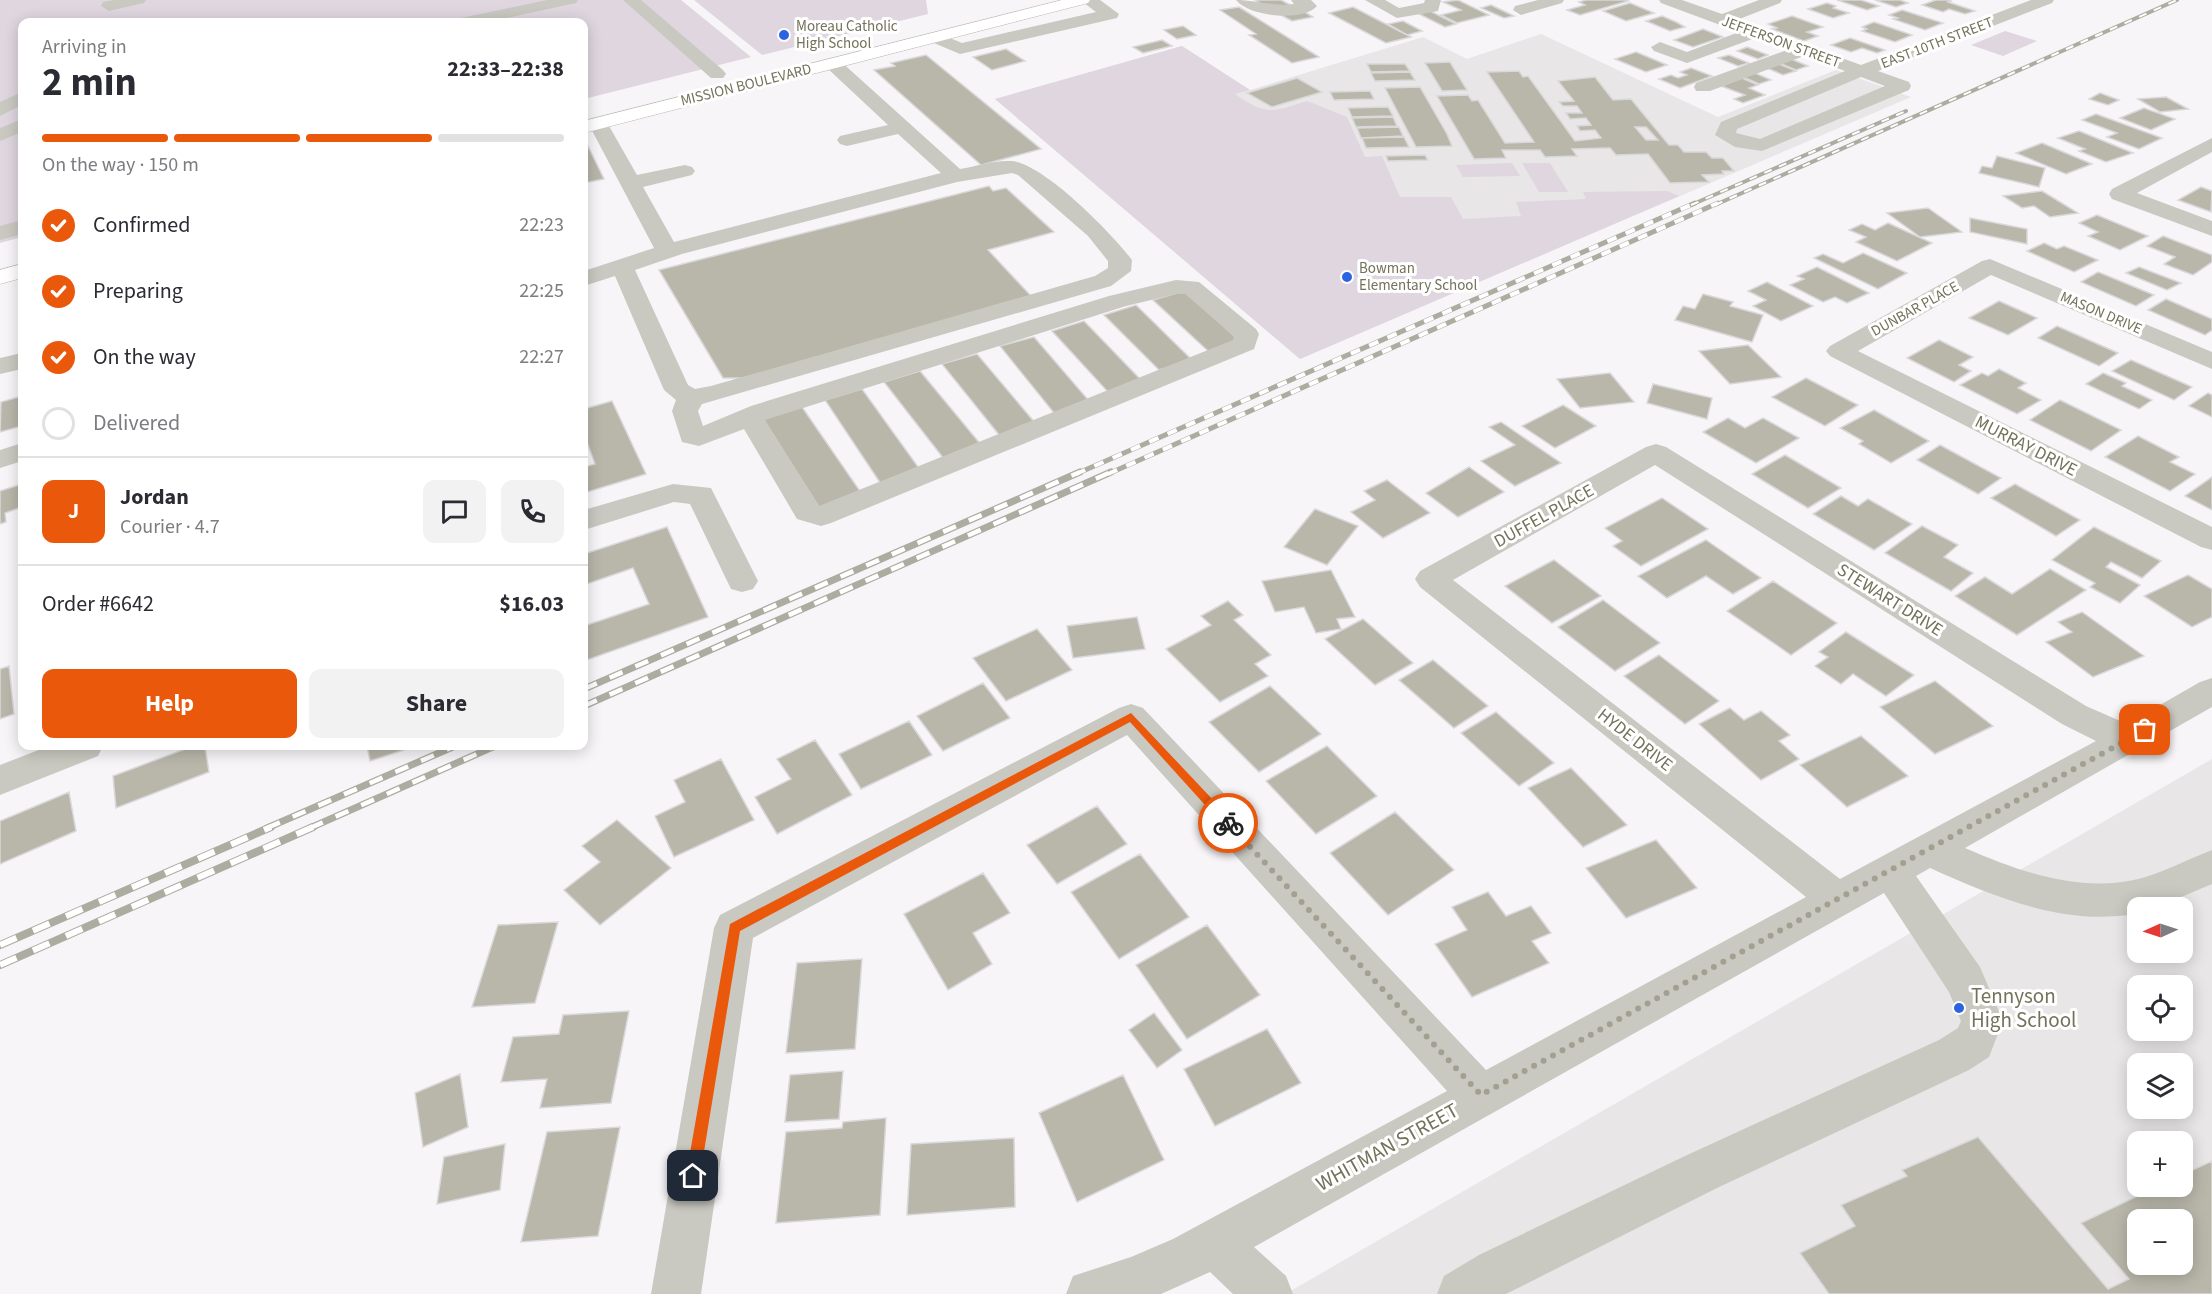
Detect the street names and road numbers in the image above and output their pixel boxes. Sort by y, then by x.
street label: JEFFERSON STREET [1719,11,1843,73]
street label: EAST 10TH STREET [1878,12,1996,74]
street label: MISSION BOULEVARD [678,59,814,111]
street label: DUNBAR PLACE [1867,276,1963,342]
street label: MASON DRIVE [2057,286,2145,340]
street label: MURRAY DRIVE [1971,410,2081,482]
street label: DUFFEL PLACE [1490,478,1598,554]
street label: STEWART DRIVE [1832,558,1948,642]
street label: HYDE DRIVE [1592,703,1678,777]
street label: WHITMAN STREET [1310,1095,1464,1199]

